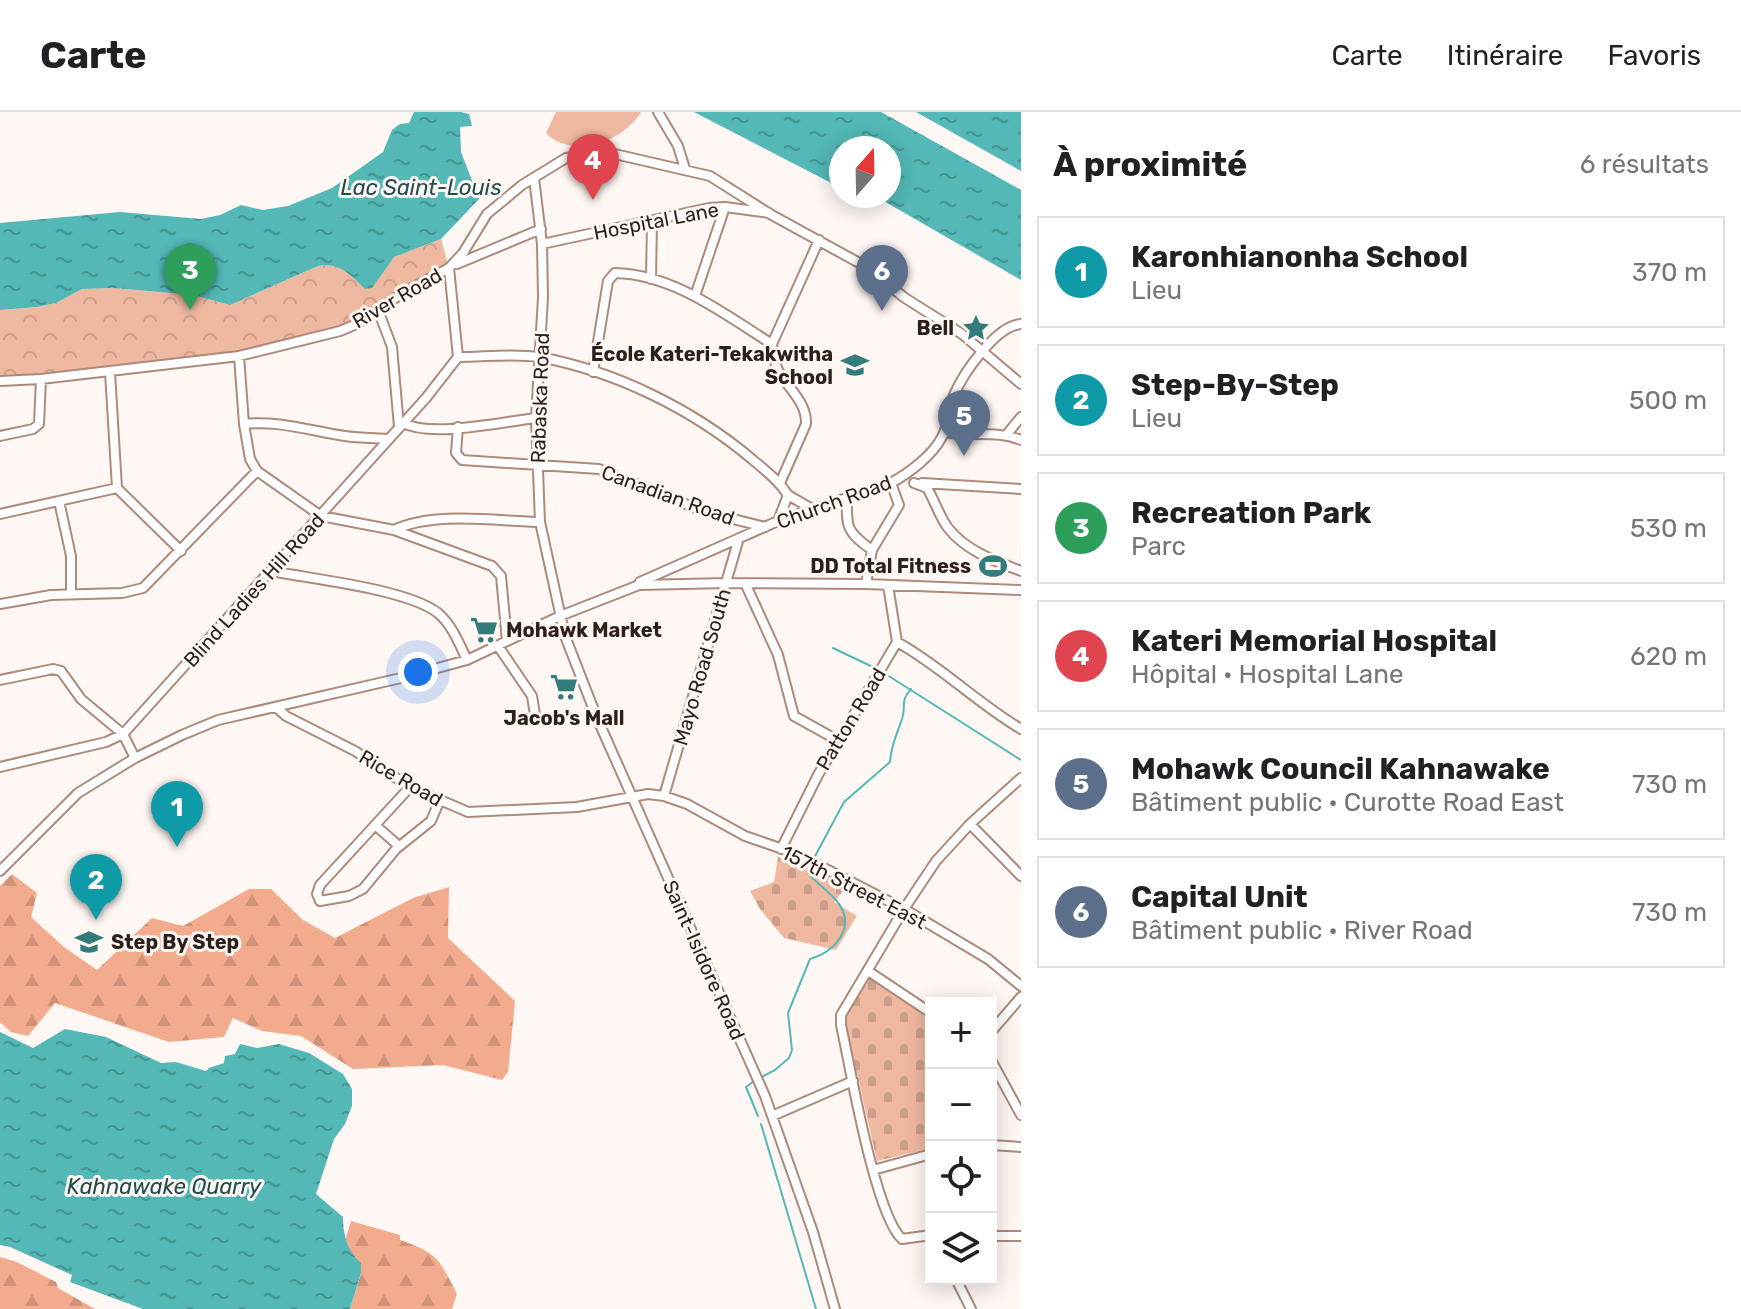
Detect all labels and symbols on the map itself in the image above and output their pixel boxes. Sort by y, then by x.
pin: 4 [567,134,619,200]
north arrow [829,136,901,208]
water label: Lac Saint-Louis [341,174,501,201]
street label: Hospital Lane [591,197,721,245]
pin: 3 [164,244,216,310]
pin: 6 [856,245,908,311]
street label: River Road [348,263,446,333]
place icon: Bell [961,313,991,343]
place label: Bell [917,316,954,340]
street label: Rabaska Road [526,332,554,464]
place label: École Kateri-Tekakwitha School [591,342,833,389]
school or university icon: École Kateri-Tekakwitha School [840,350,870,380]
pin: 5 [938,390,990,456]
street label: Canadian Road [598,460,738,530]
street label: Church Road [773,470,895,534]
street label: Blind Ladies Hill Road [179,508,329,672]
sports icon: DD Total Fitness [978,551,1008,581]
place label: DD Total Fitness [810,554,971,578]
street label: Mayo Road South [668,586,736,748]
supermarket icon: Mohawk Market [469,615,499,645]
place label: Mohawk Market [506,618,662,642]
your location [398,652,438,692]
street label: Patton Road [811,663,891,775]
supermarket icon: Jacob's Mall [549,672,579,702]
place label: Jacob's Mall [504,706,624,730]
street label: Rice Road [355,744,447,812]
pin: 1 [151,781,203,847]
street label: 157th Street East [777,840,931,934]
pin: 2 [70,854,122,920]
street label: Saint-Isidore Road [658,876,750,1044]
school or university icon: Step By Step [74,927,104,957]
place label: Step By Step [111,930,239,954]
water label: Kahnawake Quarry [67,1173,262,1200]

